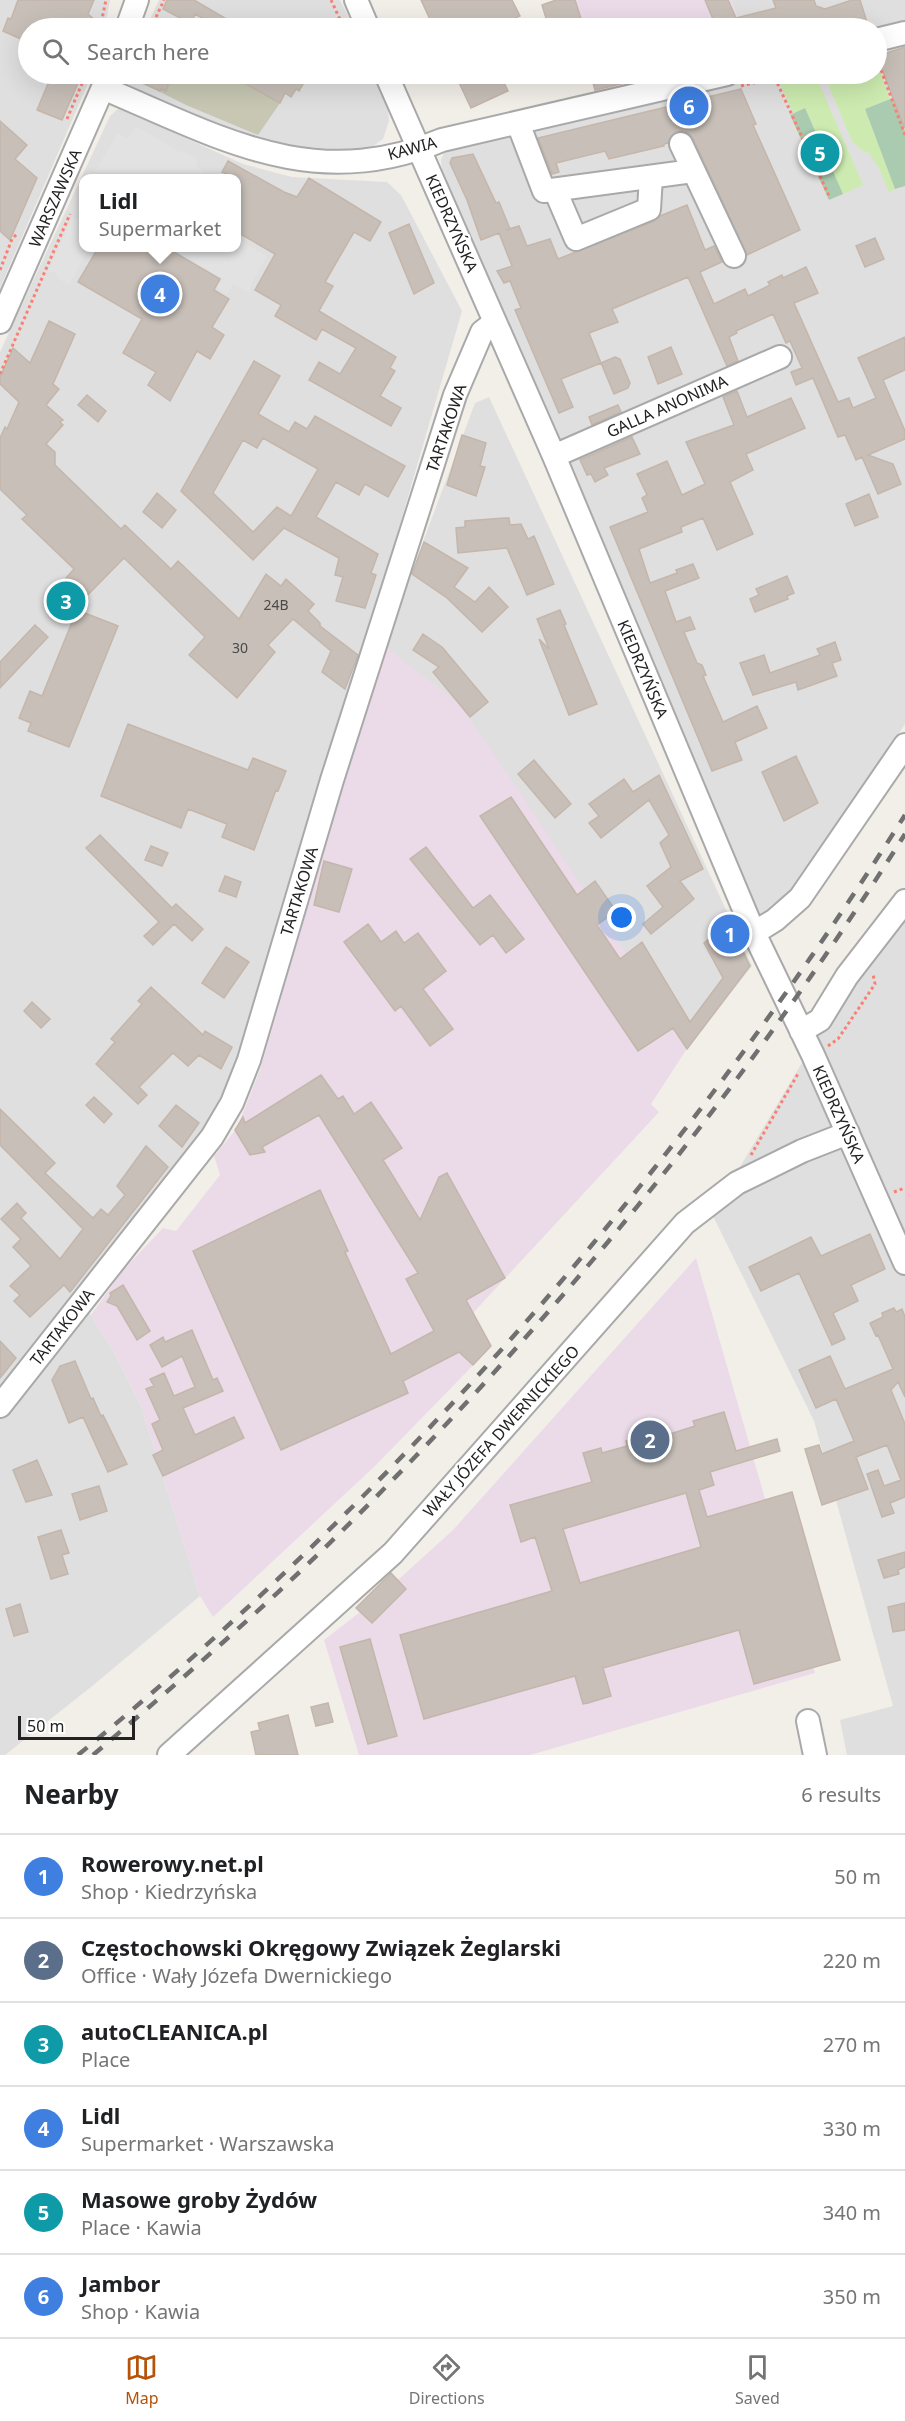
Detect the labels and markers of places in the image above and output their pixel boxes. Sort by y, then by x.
pin: 6 [670,84,708,128]
pin: 5 [800,130,840,176]
pin: 4 [140,272,180,316]
pin: 3 [46,578,86,624]
pin: 1 [710,912,750,956]
pin: 2 [630,1418,670,1462]

